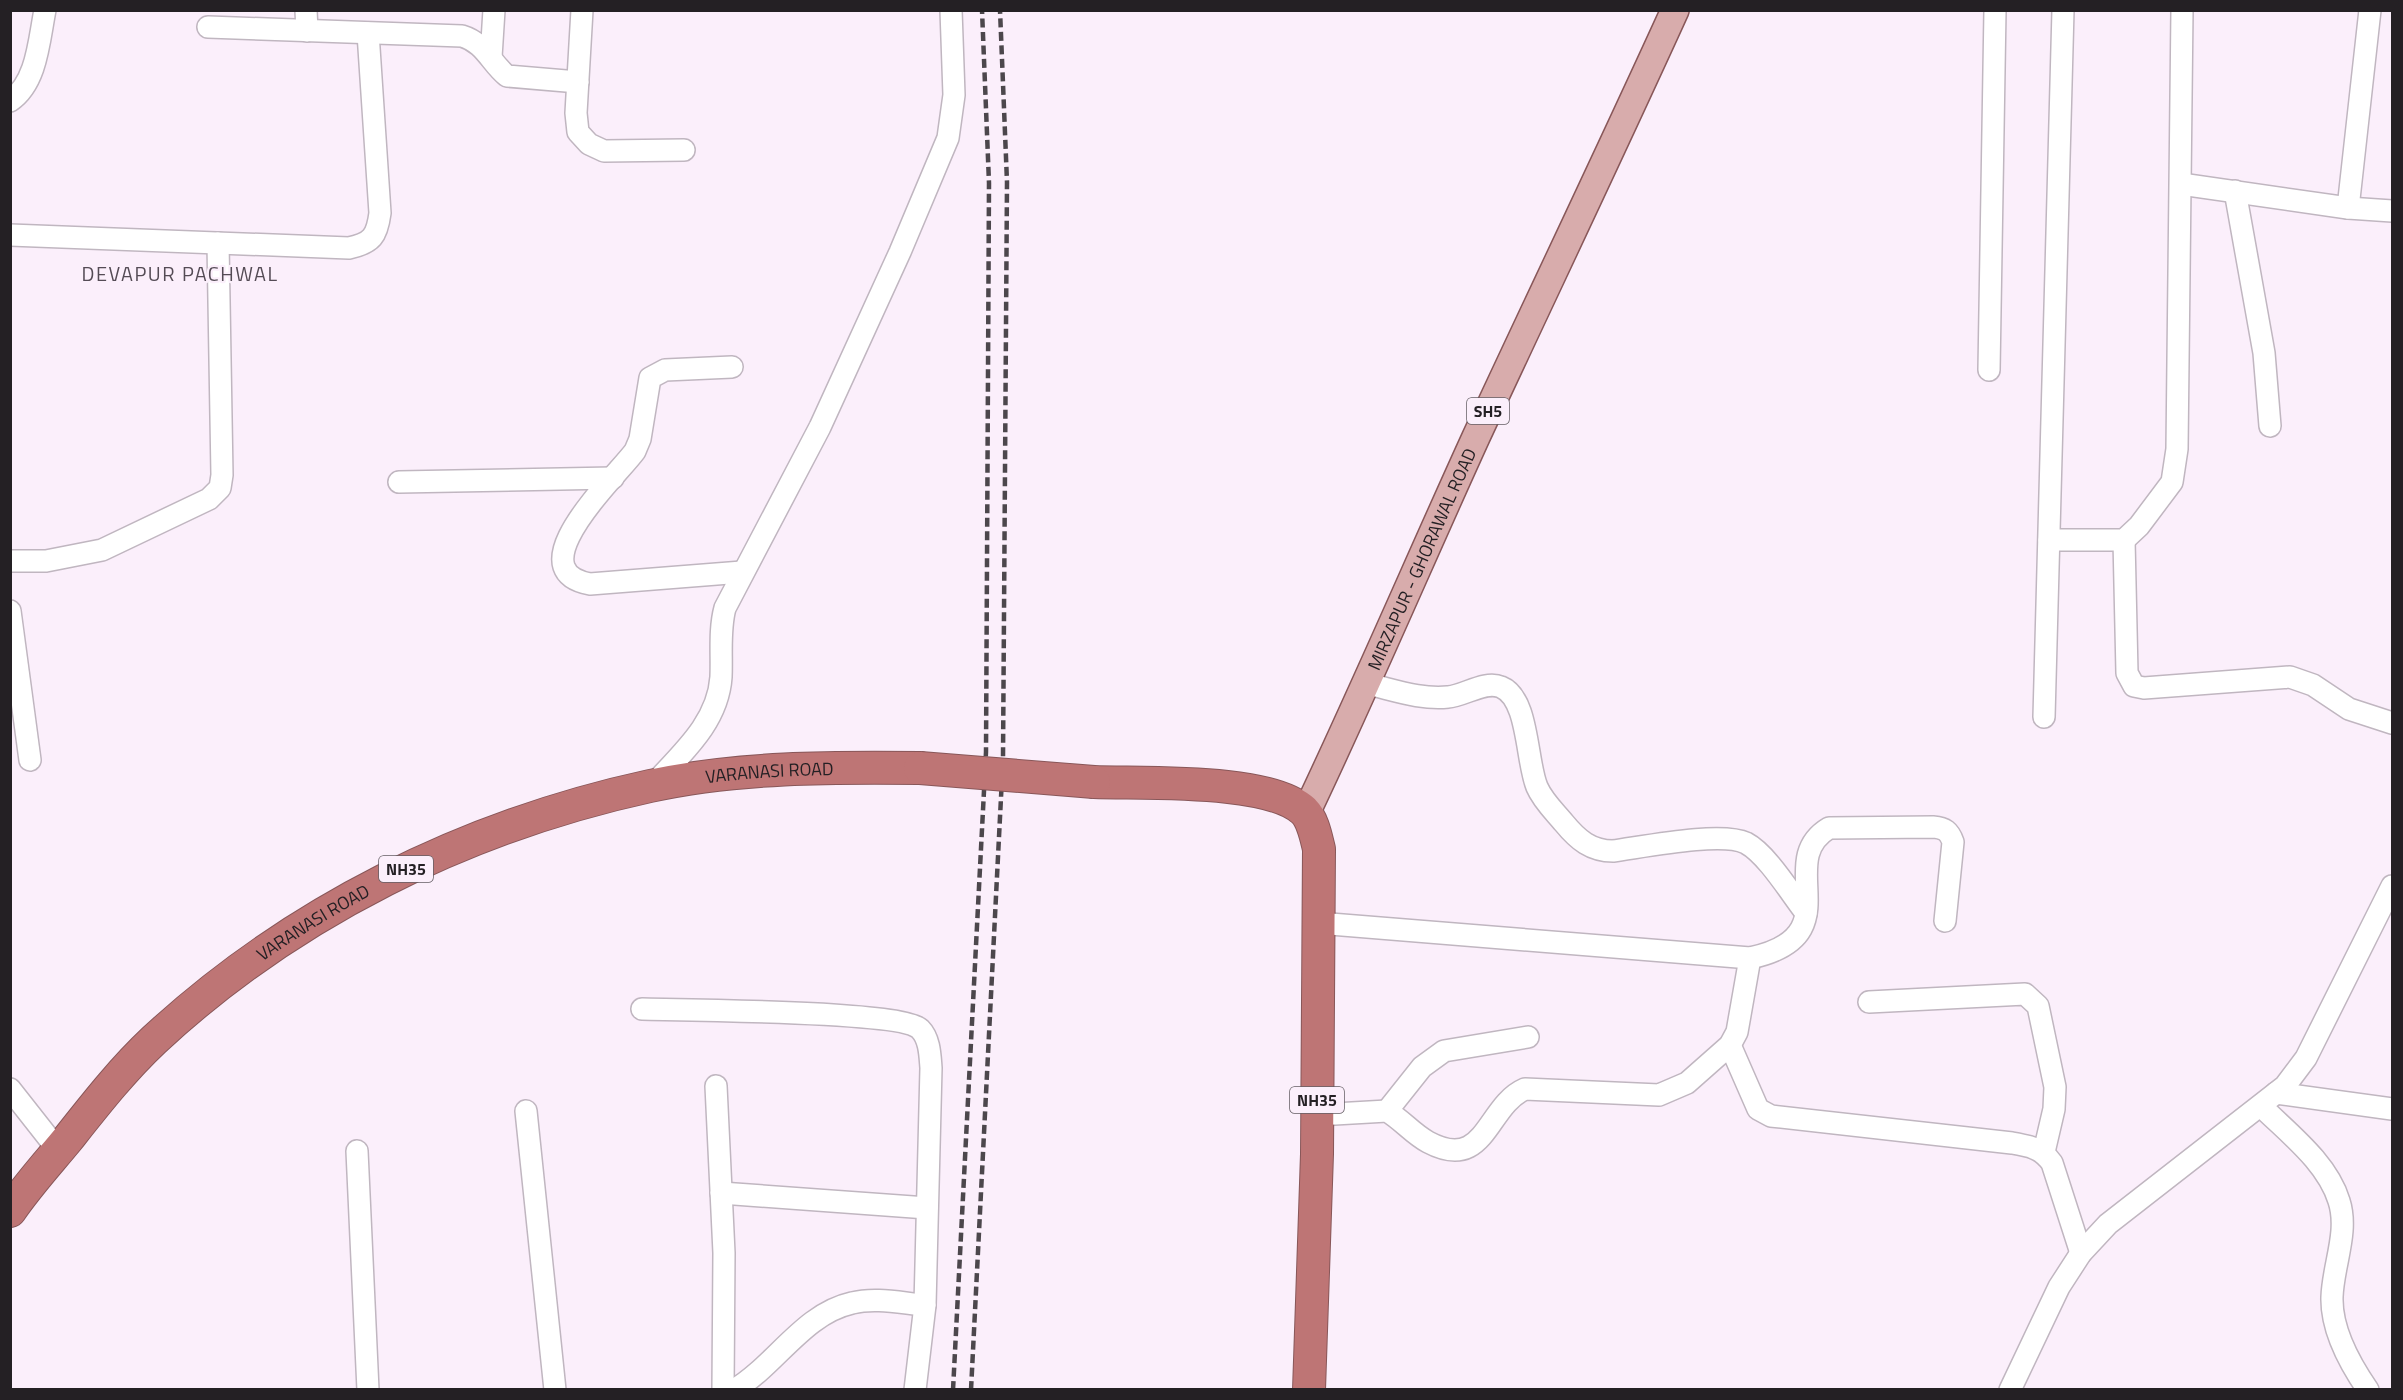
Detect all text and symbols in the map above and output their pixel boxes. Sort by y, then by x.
district label: DEVAPUR PACHWAL [82,258,279,289]
road number: SH5 [1467,398,1509,424]
street label: MIRZAPUR - GHORAWAL ROAD [1360,444,1483,674]
street label: VARANASI ROAD [704,754,834,790]
road number: NH35 [379,856,433,882]
street label: VARANASI ROAD [250,877,374,967]
road number: NH35 [1290,1087,1344,1113]

